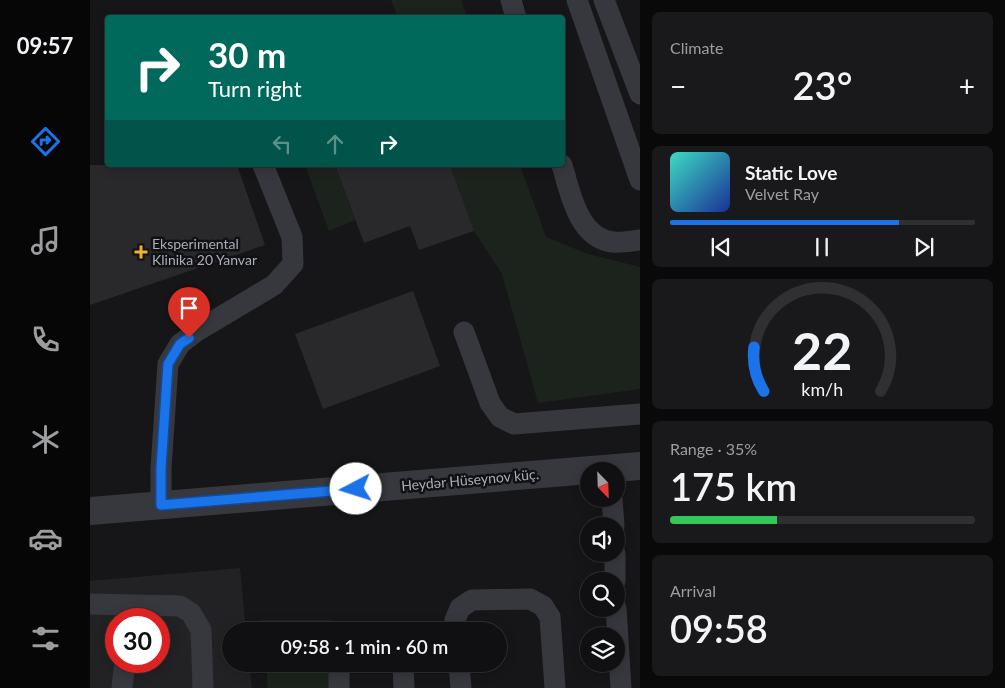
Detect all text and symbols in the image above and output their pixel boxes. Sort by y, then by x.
text: 09:57 [17,32,73,59]
text: 30 m [208,33,286,75]
icon: right [125,35,190,100]
text: Climate [670,38,723,57]
text: 23° [793,62,852,108]
text: − [670,69,686,103]
text: + [959,69,975,103]
text: Turn right [208,75,302,102]
icon: directions [28,124,63,159]
icon: left [268,130,296,158]
icon: ahead [321,130,349,158]
icon: right [374,130,402,158]
text: Static Love [745,161,837,184]
text: Velvet Ray [745,184,819,203]
icon: music [28,223,63,258]
icon: previous [707,233,735,261]
icon: pause [808,233,836,261]
icon: next [910,233,938,261]
place label: Eksperimental Klinika 20 Yanvar [152,235,257,268]
marker: Eksperimental Klinika 20 Yanvar [134,245,148,259]
pin [168,287,210,338]
icon: arrive [175,294,203,322]
text: 22 [792,319,853,381]
icon: phone [28,322,63,357]
text: km/h [802,378,843,400]
icon: climate [28,422,63,457]
text: Range · 35% [670,439,757,458]
position arrow [329,462,381,514]
north arrow [580,462,625,508]
map controls [580,462,625,672]
text: 175 km [670,463,797,509]
street label: Heydər Hüseynov küç. [400,465,539,494]
button: sound [580,517,625,562]
icon: car [28,521,63,556]
button: search [580,572,625,617]
text: Arrival [670,581,716,600]
text: 09:58 [670,605,768,651]
speed limit sign: 30 [105,608,170,673]
icon: filters [28,621,63,656]
button: layers [580,627,625,672]
text: 09:58 · 1 min · 60 m [281,635,448,658]

